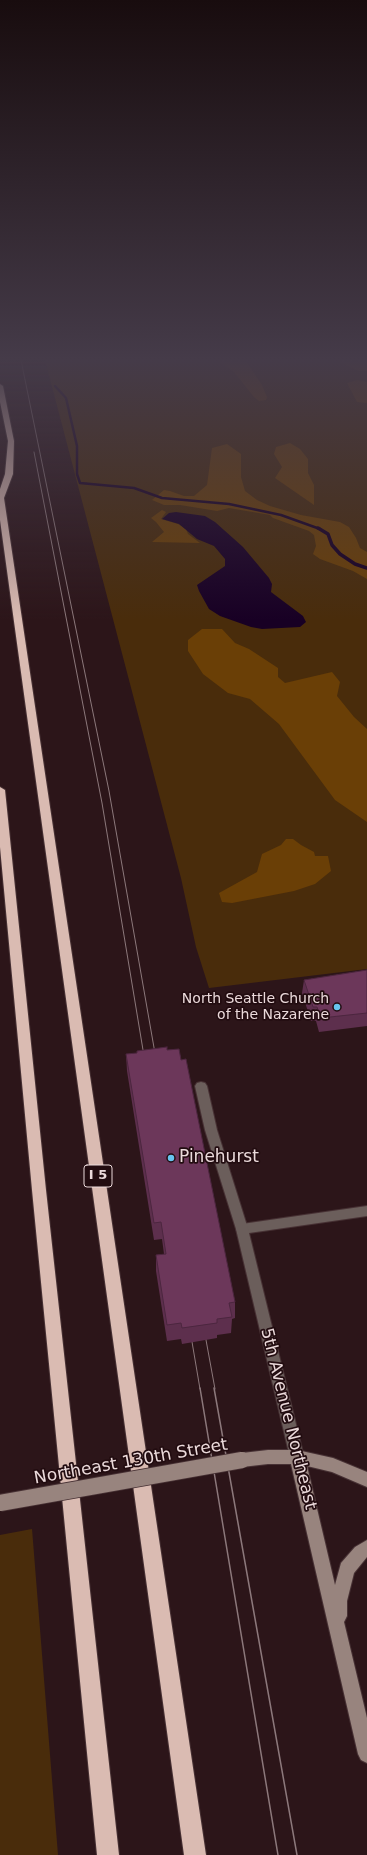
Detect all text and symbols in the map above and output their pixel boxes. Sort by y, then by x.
place label: North Seattle Church of the Nazarene [182,991,329,1024]
marker: North Seattle Church of the Nazarene [332,1002,342,1012]
place label: Pinehurst [179,1148,259,1168]
marker: Pinehurst [166,1153,176,1163]
road number: I 5 [84,1165,112,1187]
street label: 5th Avenue Northeast [256,1326,320,1512]
street label: Northeast 130th Street [33,1435,229,1489]

